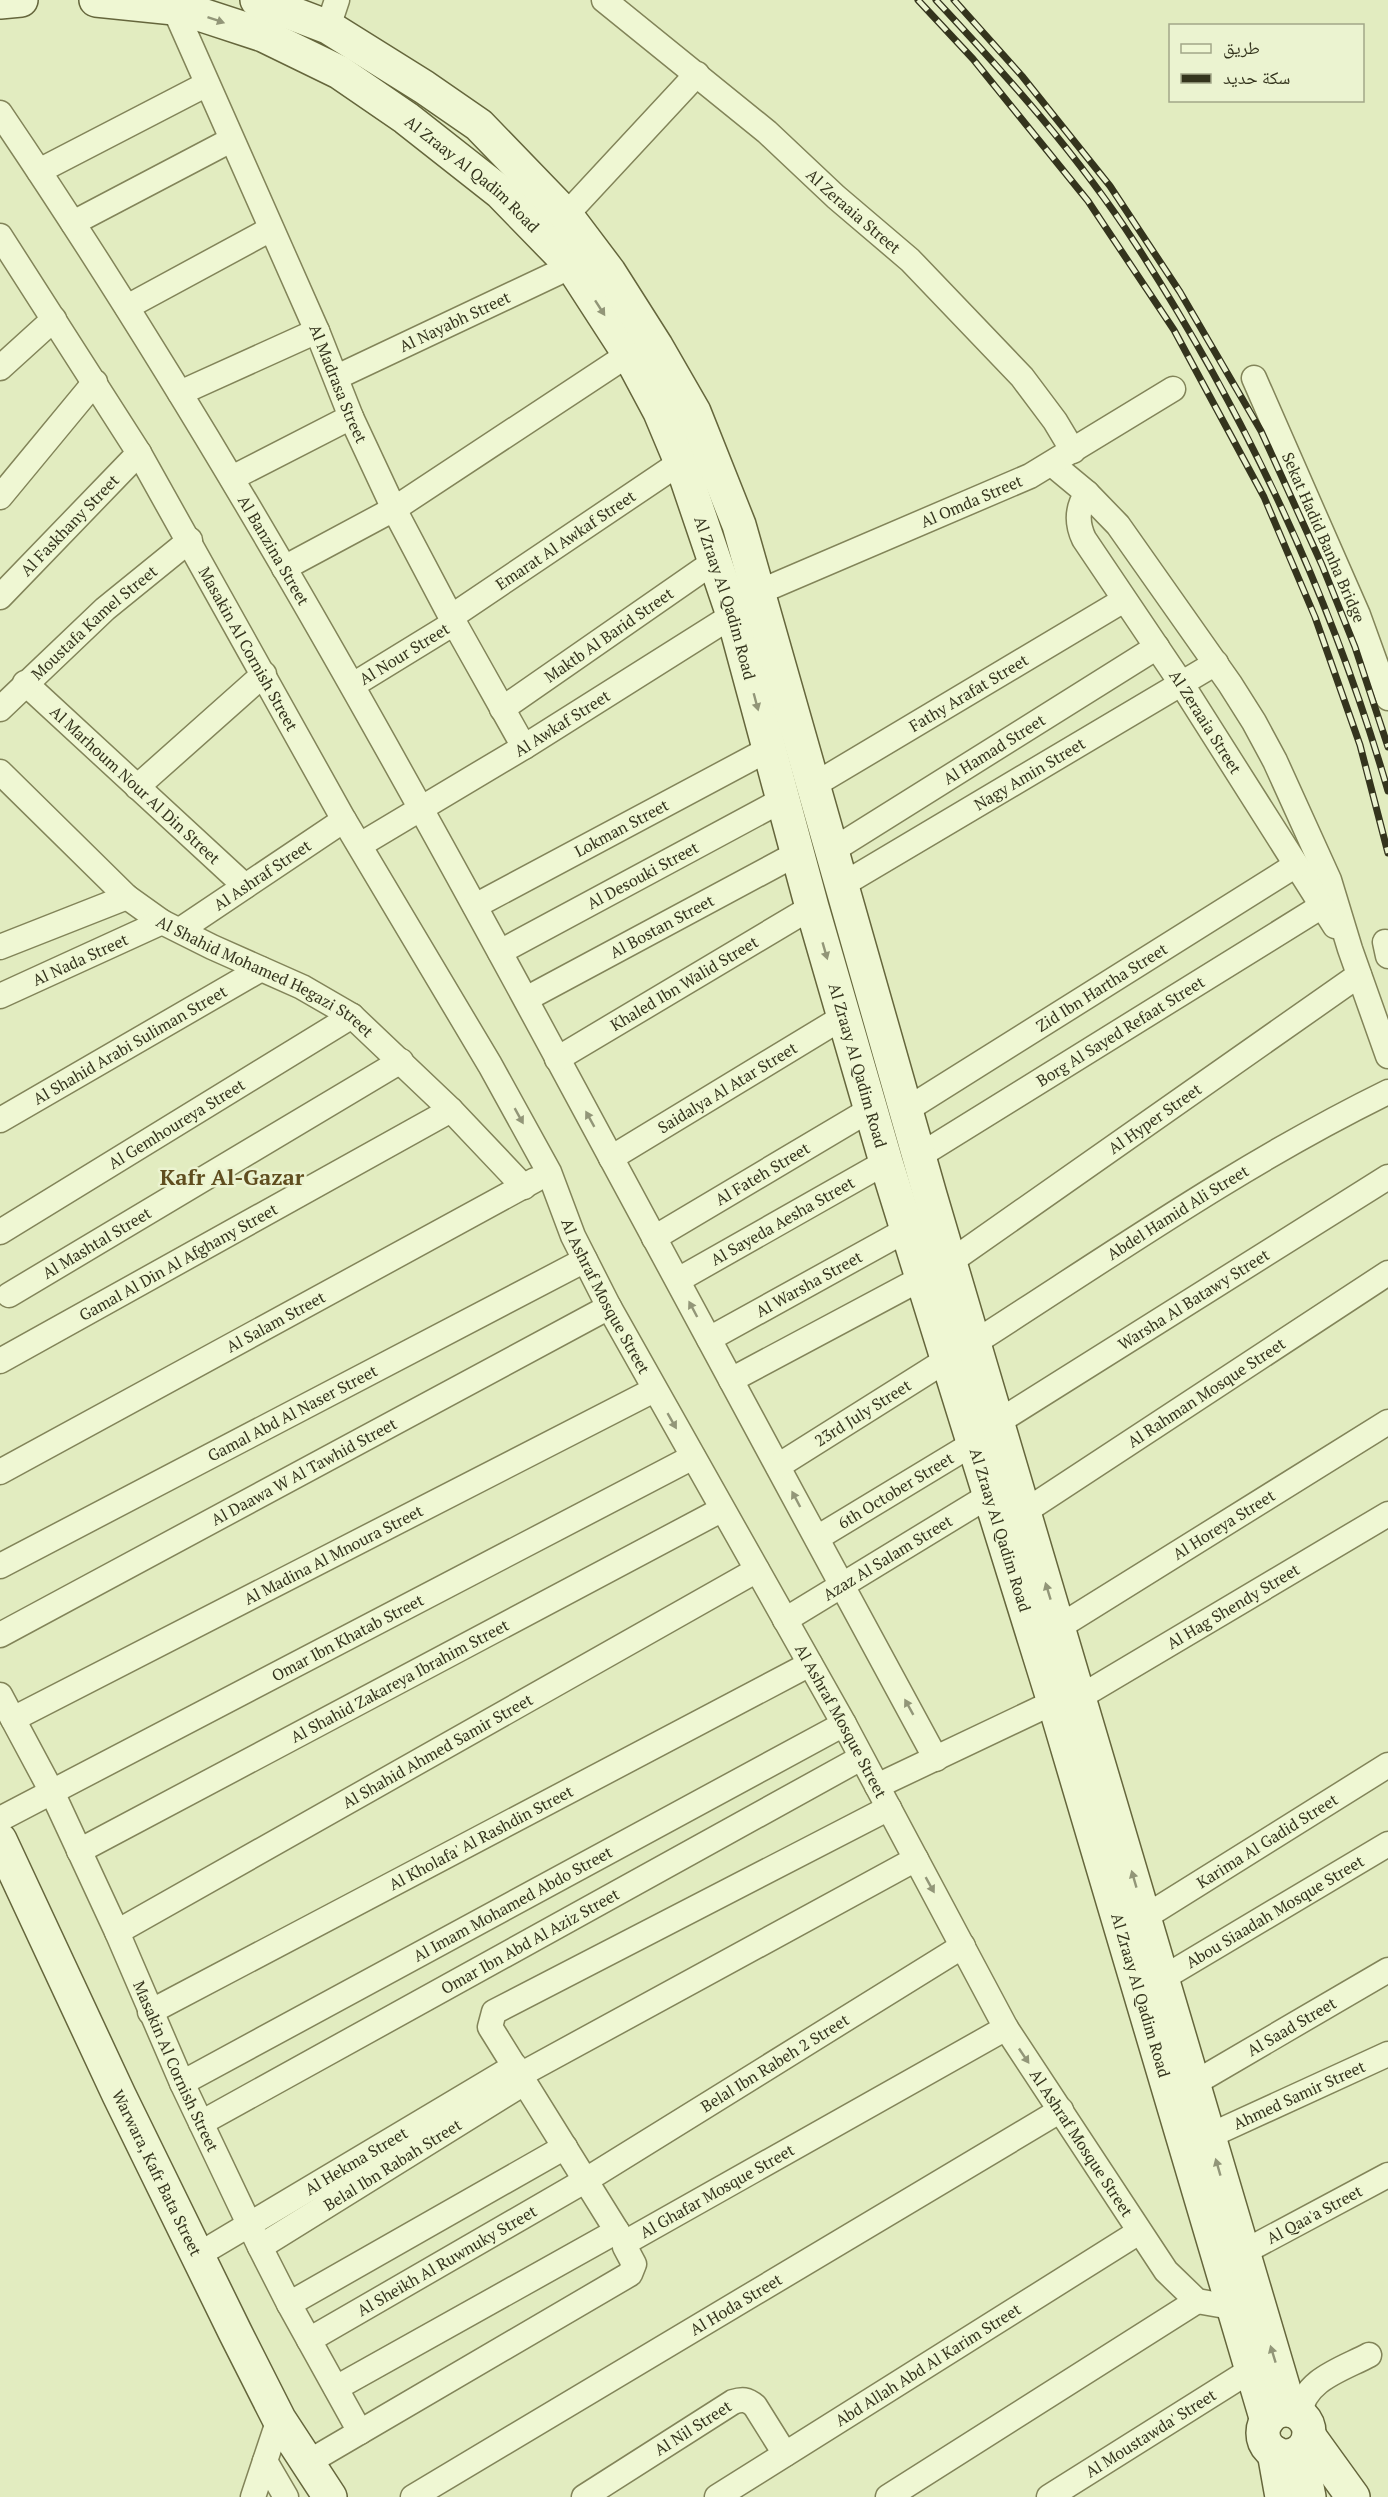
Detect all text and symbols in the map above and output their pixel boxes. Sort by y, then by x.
one-way arrow [207,15,225,25]
legend [1169,24,1364,102]
text: طريق [1223,35,1260,59]
text: سكة حديد [1223,65,1290,89]
street label: Al Zraay Al Qadim Road [400,110,544,237]
street label: Al Zeraaia Street [801,164,906,259]
street label: Al Nayabh Street [395,286,514,357]
one-way arrow [594,300,605,316]
street label: Al Madrasa Street [304,321,373,447]
street label: Sekat Hadid Banha Bridge [1277,449,1371,626]
street label: Al Faskhany Street [15,469,124,581]
street label: Al Omda Street [917,470,1026,533]
street label: Emarat Al Awkaf Street [491,485,640,595]
street label: Al Banzina Street [233,491,315,609]
street label: Al Zraay Al Qadim Road [689,513,761,682]
street label: Moustafa Kamel Street [26,560,162,685]
street label: Masakin Al Cornish Street [194,563,303,735]
street label: Maktb Al Barid Street [540,582,678,687]
street label: Al Nour Street [355,617,453,690]
street label: Fathy Arafat Street [905,649,1032,737]
street label: Al Zeraaia Street [1164,666,1247,778]
street label: Al Awkaf Street [510,684,614,761]
one-way arrow [752,693,762,711]
street label: Al Marhoum Nour Al Din Street [45,701,225,869]
street label: Al Hamad Street [939,709,1049,789]
street label: Nagy Amin Street [970,732,1089,815]
street label: Lokman Street [570,794,673,862]
street label: Al Ashraf Street [209,834,315,915]
street label: Al Desouki Street [583,836,702,914]
street label: Al Bostan Street [606,889,718,963]
street label: Al Shahid Mohamed Hegazi Street [153,910,379,1042]
street label: Al Nada Street [29,928,132,991]
street label: Khaled Ibn Walid Street [606,931,762,1036]
street label: Zid Ibn Hartha Street [1032,938,1171,1037]
one-way arrow [821,942,830,960]
street label: Borg Al Sayed Refaat Street [1032,971,1209,1092]
street label: Al Shahid Arabi Suliman Street [29,980,231,1110]
street label: Al Zraay Al Qadim Road [824,981,892,1150]
street label: Saidalya Al Atar Street [653,1037,801,1138]
street label: Al Gemhoureya Street [104,1073,249,1174]
street label: Al Hyper Street [1104,1078,1206,1159]
one-way arrow [514,1108,524,1125]
one-way arrow [585,1110,595,1127]
street label: Al Fateh Street [711,1137,814,1210]
street label: Abdel Hamid Ali Street [1102,1160,1253,1265]
district label: Kafr Al-Gazar [160,1162,305,1191]
street label: Al Sayeda Aesha Street [706,1171,858,1270]
street label: Gamal Al Din Al Afghany Street [75,1198,282,1326]
street label: Al Mashtal Street [38,1202,155,1284]
street label: Al Ashraf Mosque Street [556,1215,655,1378]
street label: Warsha Al Batawy Street [1114,1243,1273,1355]
street label: Al Warsha Street [751,1245,866,1322]
street label: Al Salam Street [222,1286,329,1357]
one-way arrow [688,1300,698,1317]
street label: Al Rahman Mosque Street [1123,1332,1290,1452]
street label: Gamal Abd Al Naser Street [204,1360,381,1467]
street label: 23rd July Street [810,1374,915,1451]
street label: Al Daawa W Al Tawhid Street [207,1412,401,1530]
one-way arrow [667,1413,677,1430]
street label: Al Zraay Al Qadim Road [965,1445,1036,1615]
street label: 6th October Street [834,1447,958,1534]
street label: Al Horeya Street [1168,1484,1279,1565]
one-way arrow [791,1490,801,1507]
street label: Al Madina Al Mnoura Street [240,1499,427,1610]
street label: Azaz Al Salam Street [819,1510,956,1605]
street label: Al Hag Shendy Street [1163,1558,1304,1654]
one-way arrow [1043,1582,1052,1600]
street label: Omar Ibn Khatab Street [268,1589,427,1686]
street label: Al Shahid Zakareya Ibrahim Street [287,1614,513,1748]
street label: Al Ashraf Mosque Street [790,1640,892,1802]
street label: Al Shahid Ahmed Samir Street [338,1688,537,1813]
one-way arrow [904,1699,914,1716]
street label: Al Kholafa' Al Rashdin Street [385,1780,577,1895]
street label: Karima Al Gadid Street [1192,1788,1342,1893]
street label: Al Imam Mohamed Abdo Street [409,1841,616,1967]
street label: Abou Siaadah Mosque Street [1182,1850,1368,1973]
one-way arrow [1129,1870,1138,1888]
one-way arrow [925,1877,935,1894]
street label: Omar Ibn Abd Al Aziz Street [437,1883,623,1999]
street label: Al Zraay Al Qadim Road [1106,1911,1176,2080]
street label: Masakin Al Cornish Street [128,1977,224,2155]
street label: Al Saad Street [1243,1992,1340,2061]
street label: Belal Ibn Rabeh 2 Street [696,2008,853,2117]
one-way arrow [1019,2048,1030,2064]
street label: Ahmed Samir Street [1229,2055,1369,2135]
street label: Al Ashraf Mosque Street [1025,2065,1138,2221]
street label: Warwara, Kafr Bata Street [107,2086,207,2260]
street label: Belal Ibn Rabah Street [319,2113,466,2216]
street label: Al Hekma Street [301,2122,412,2200]
street label: Al Ghafar Mosque Street [636,2139,798,2243]
one-way arrow [1213,2158,1222,2176]
street label: Al Qaa'a Street [1263,2180,1366,2249]
street label: Al Sheikh Al Ruwnuky Street [353,2200,541,2321]
street label: Al Hoda Street [686,2268,786,2340]
street label: Abd Allah Abd Al Karim Street [831,2298,1025,2431]
one-way arrow [1268,2345,1277,2363]
street label: Al Moustawda' Street [1081,2384,1220,2483]
street label: Al Nil Street [650,2395,736,2460]

